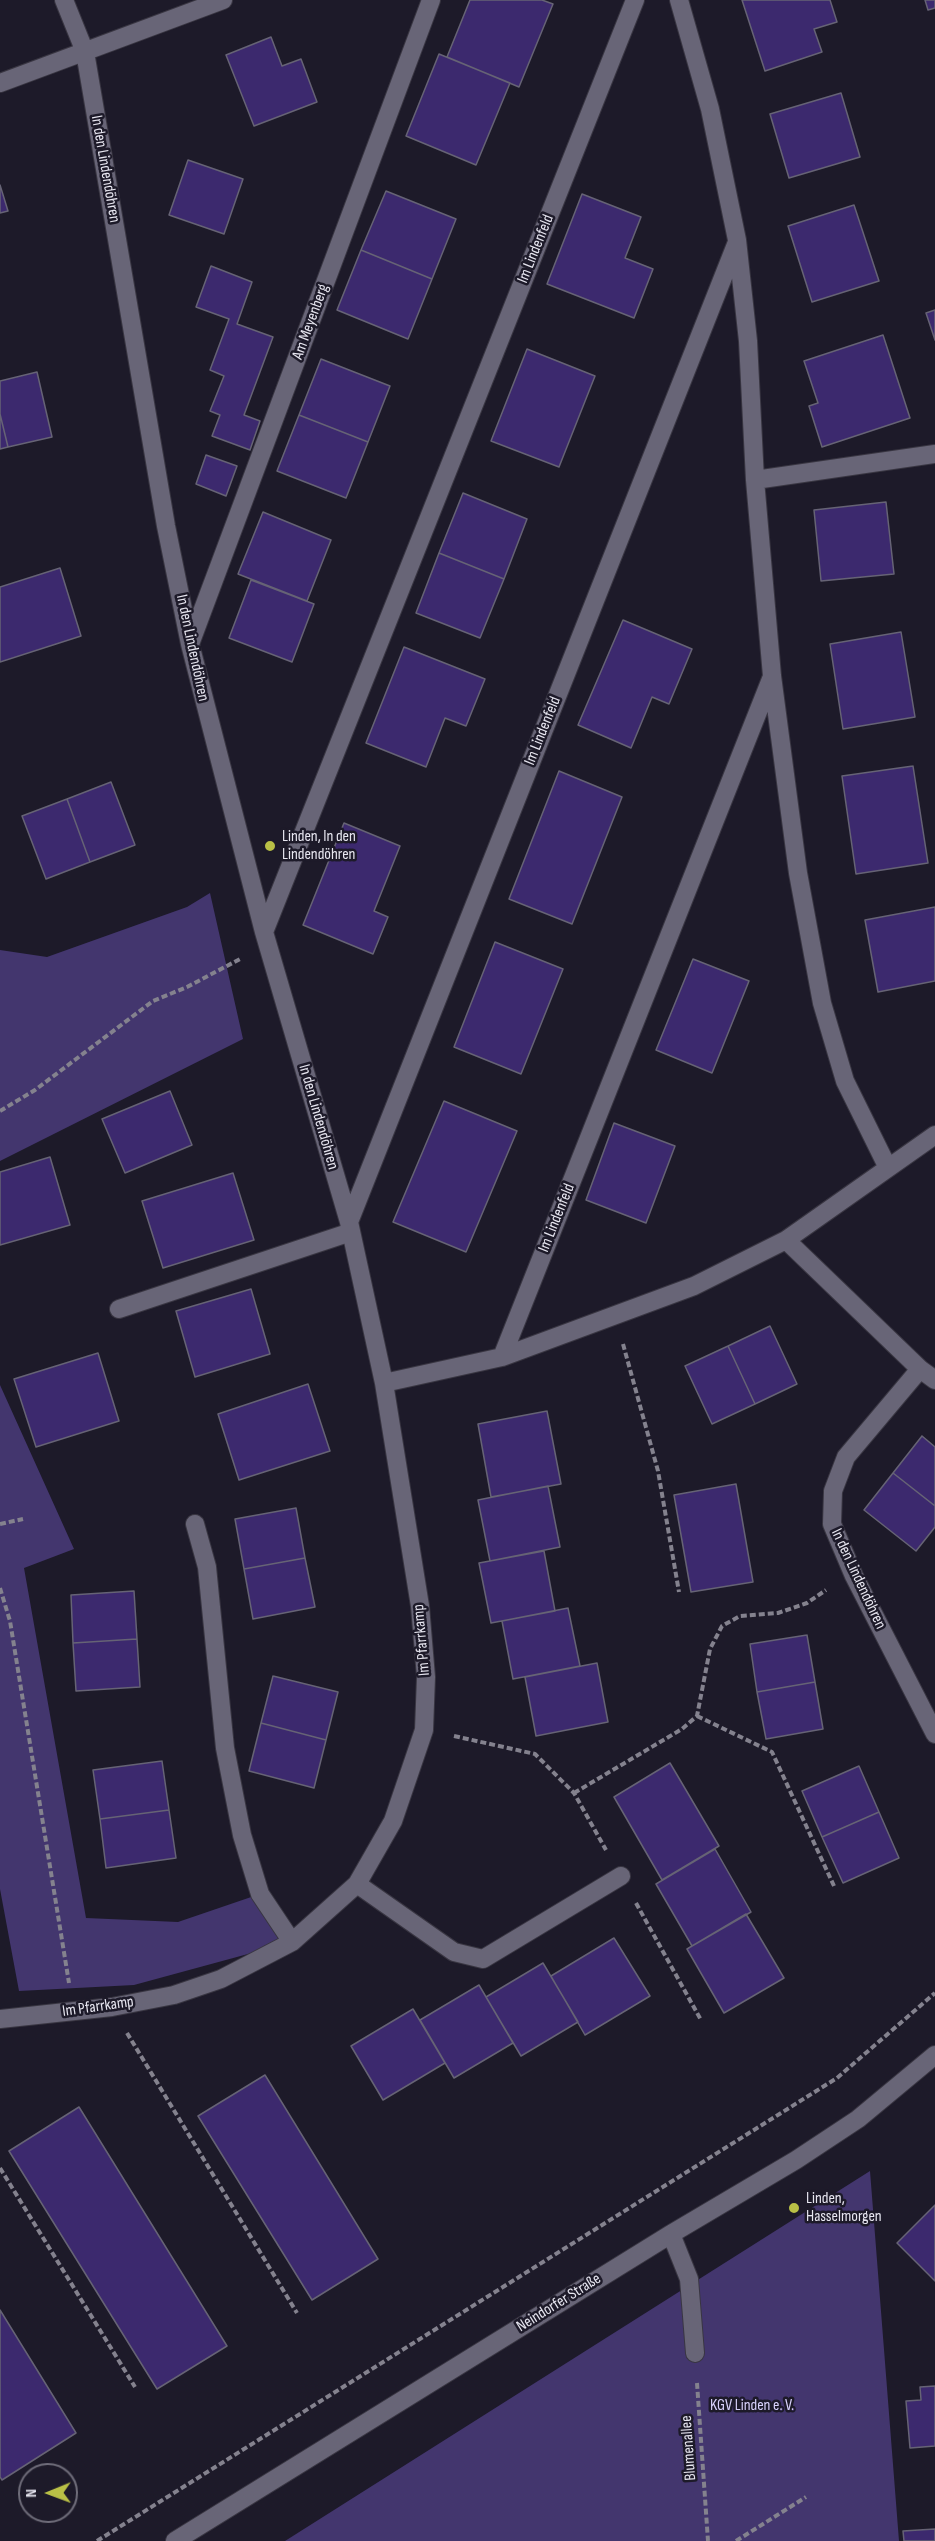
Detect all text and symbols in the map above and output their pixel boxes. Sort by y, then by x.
street label: In den Lindendöhren [86,114,124,224]
street label: Im Lindenfeld [514,212,558,286]
street label: Am Meyenberg [289,282,333,362]
street label: In den Lindendöhren [171,593,213,703]
street label: Im Lindenfeld [521,694,565,768]
place label: Linden, In den Lindendöhren [282,827,356,865]
marker: Linden, In den Lindendöhren [263,839,277,853]
street label: In den Lindendöhren [294,1062,342,1172]
street label: Im Lindenfeld [535,1181,579,1255]
street label: In den Lindendöhren [826,1526,890,1632]
street label: Im Pfarrkamp [409,1603,435,1677]
street label: Im Pfarrkamp [61,1992,135,2022]
place label: Linden, Hasselmorgen [806,2189,882,2227]
marker: Linden, Hasselmorgen [787,2201,801,2215]
street label: Neindorfer Straße [513,2269,605,2337]
park label: KGV Linden e. V. [710,2396,794,2416]
street label: Blumenallee [677,2415,701,2481]
north arrow [18,2463,78,2523]
text: N [22,2489,41,2498]

